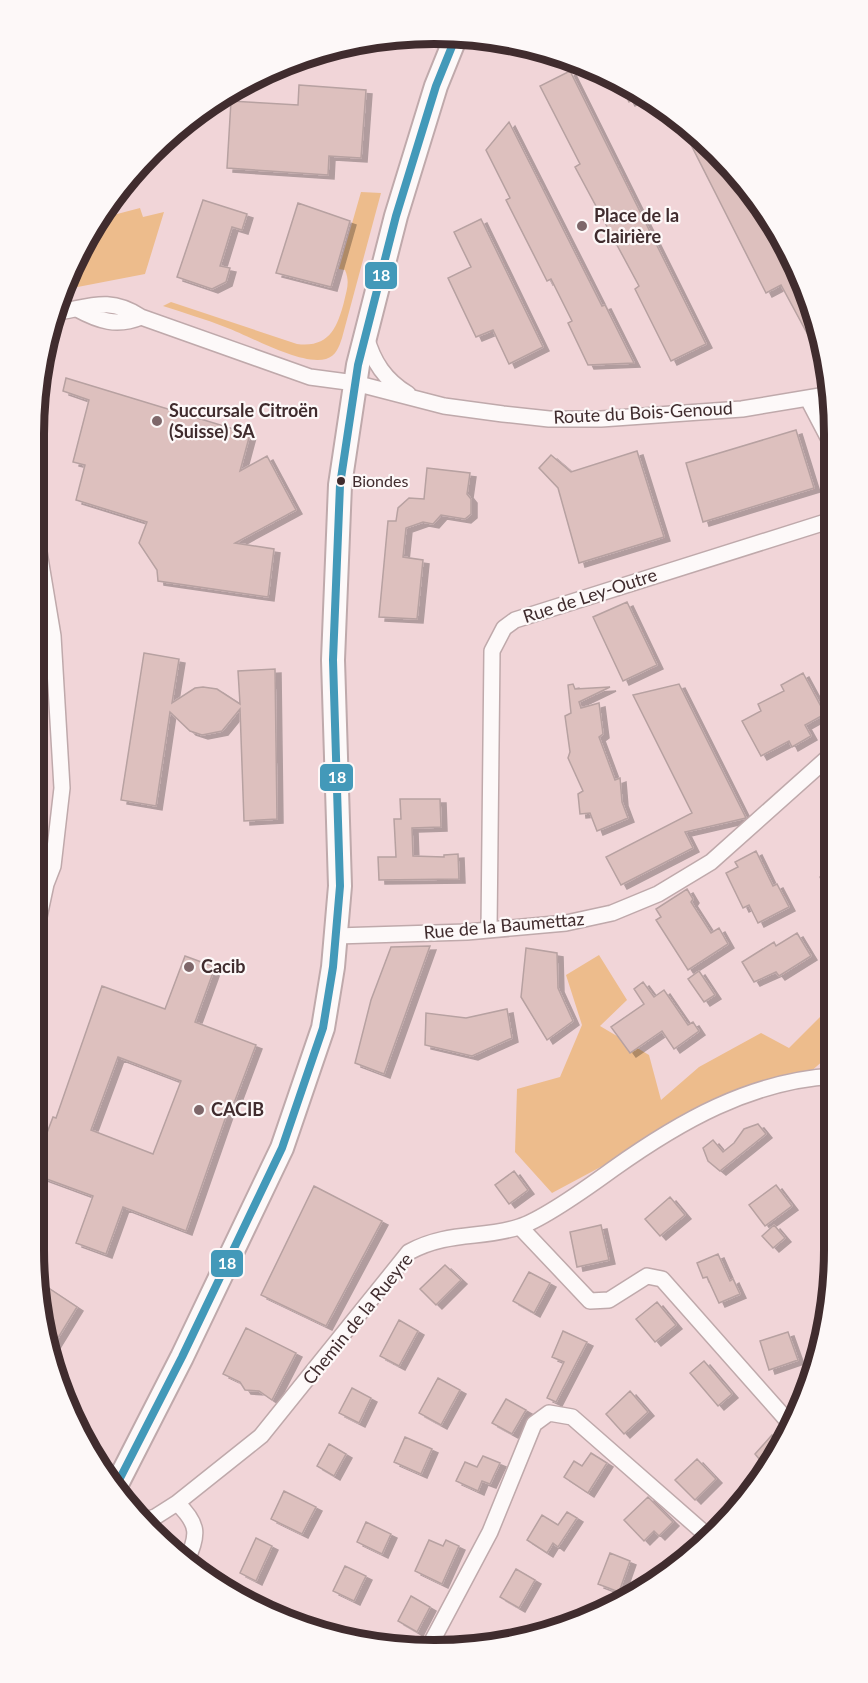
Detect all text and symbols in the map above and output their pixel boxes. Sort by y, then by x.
place label: Place de la Clairière [594,204,679,247]
marker: Place de la Clairière [575,219,589,233]
line badge: 18 [364,261,398,290]
text: 18 [372,265,390,284]
street label: Route du Bois-Genoud [553,396,733,428]
place label: Succursale Citroën (Suisse) SA [169,399,318,442]
marker: Succursale Citroën (Suisse) SA [150,414,164,428]
place label: Biondes [352,471,408,490]
marker: Biondes [335,475,347,487]
street label: Rue de Ley-Outre [520,563,659,627]
line badge: 18 [319,763,354,792]
text: 18 [328,767,346,786]
street label: Rue de la Baumettaz [423,907,585,943]
place label: Cacib [201,955,246,977]
marker: Cacib [182,960,196,974]
place label: CACIB [211,1098,264,1120]
marker: CACIB [192,1103,206,1117]
street label: Chemin de la Rueyre [298,1248,417,1388]
line badge: 18 [210,1249,244,1278]
text: 18 [218,1253,236,1272]

